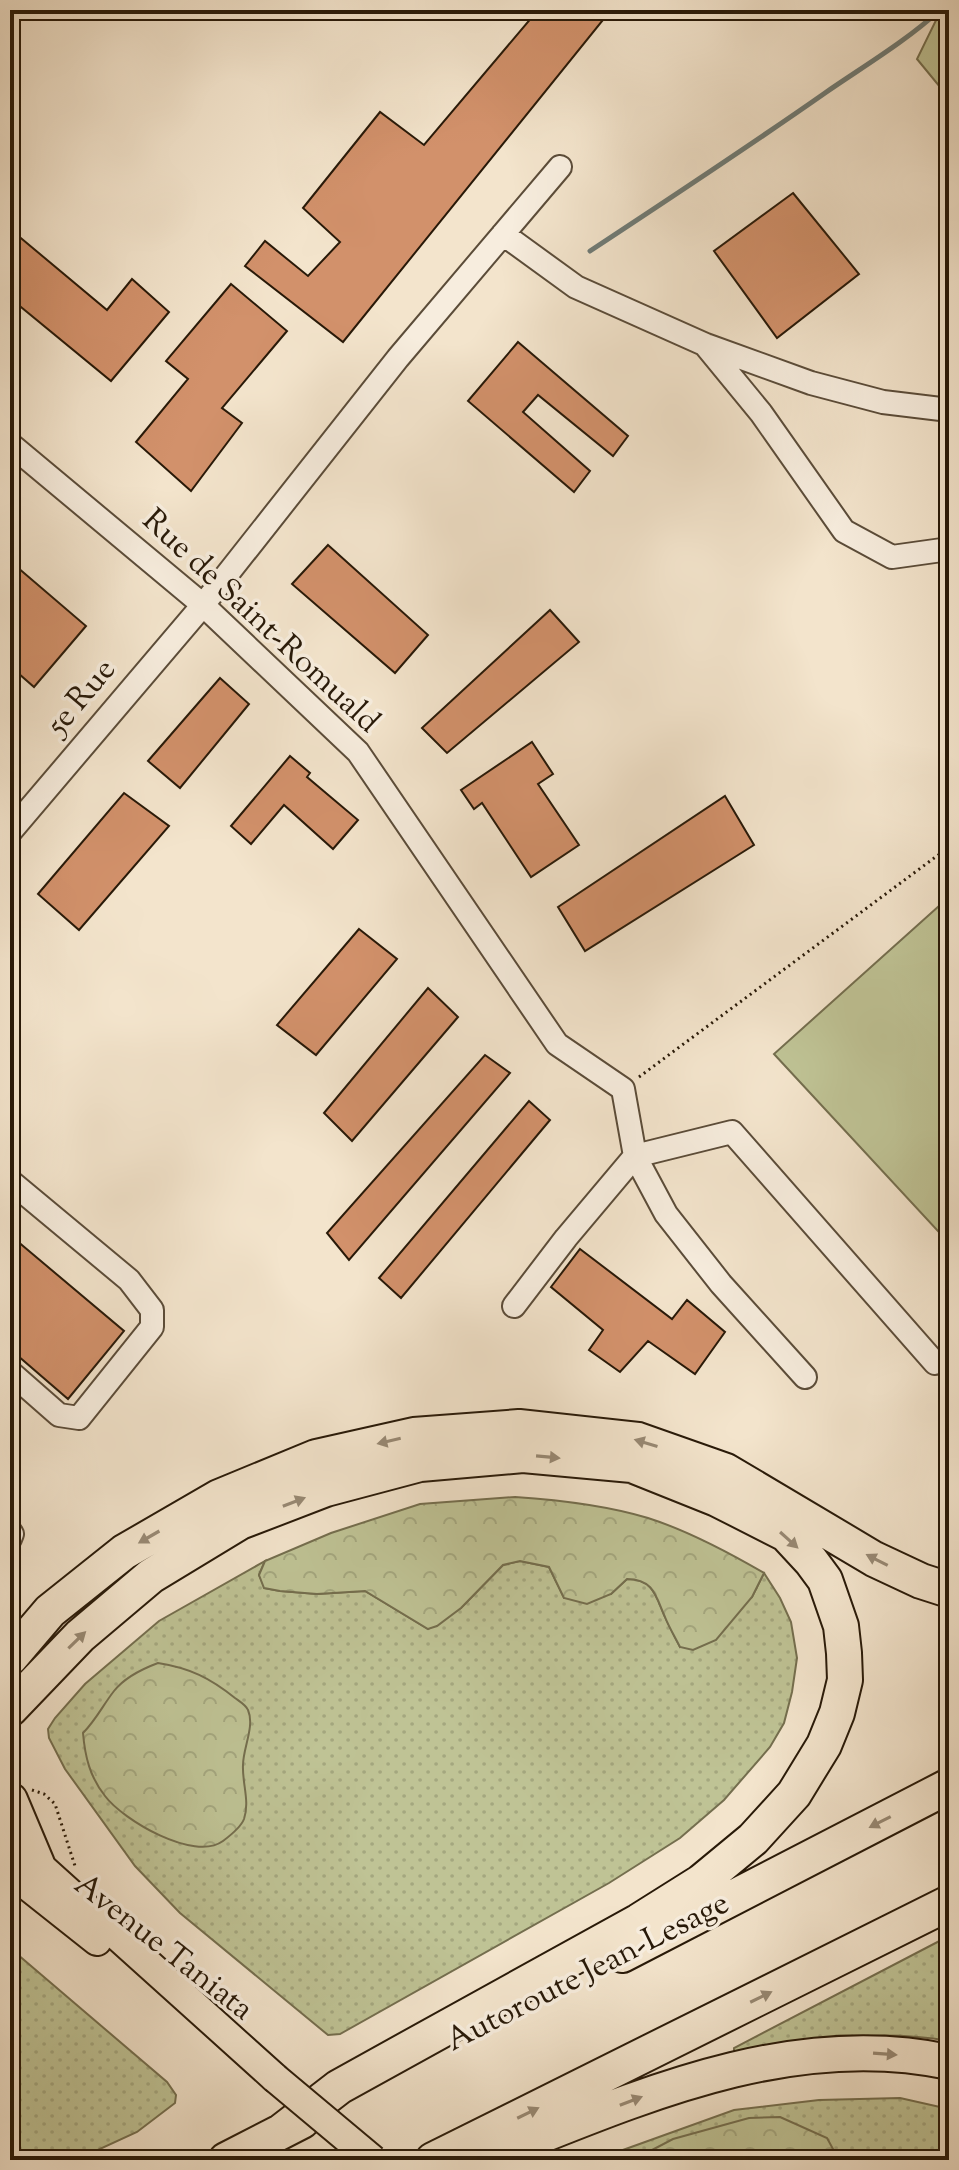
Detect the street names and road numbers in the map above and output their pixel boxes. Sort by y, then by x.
street label: Rue de Saint-Romuald [131,499,389,745]
street label: 5e Rue [35,649,128,748]
street label: Avenue Taniata [64,1863,263,2033]
street label: Autoroute Jean-Lesage [438,1882,738,2064]

